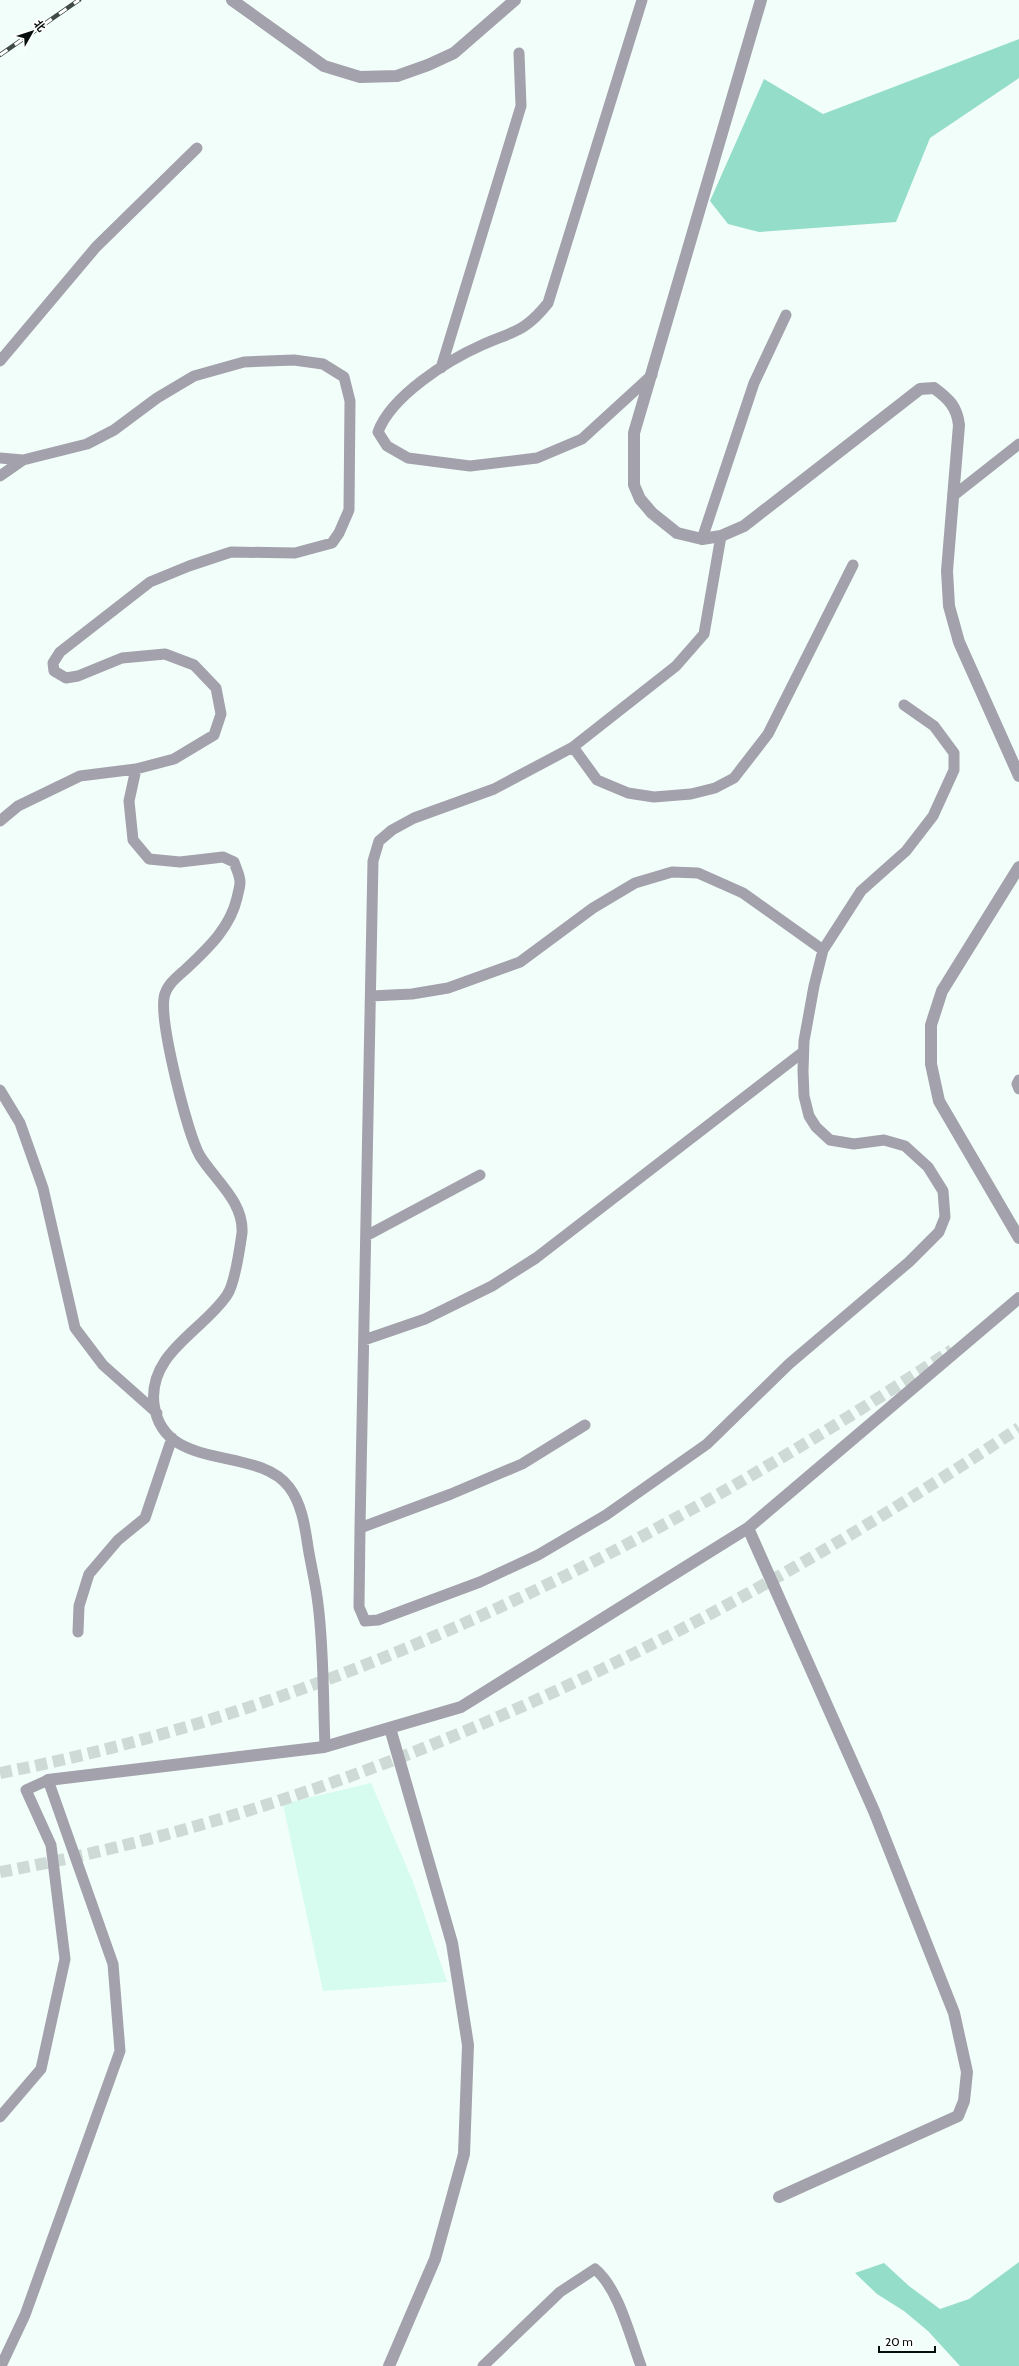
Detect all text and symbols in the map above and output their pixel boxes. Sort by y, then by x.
north arrow [12,12,52,52]
text: 北 [31,17,49,34]
scale bar [879,2328,935,2354]
text: 20 m [885,2334,913,2349]

